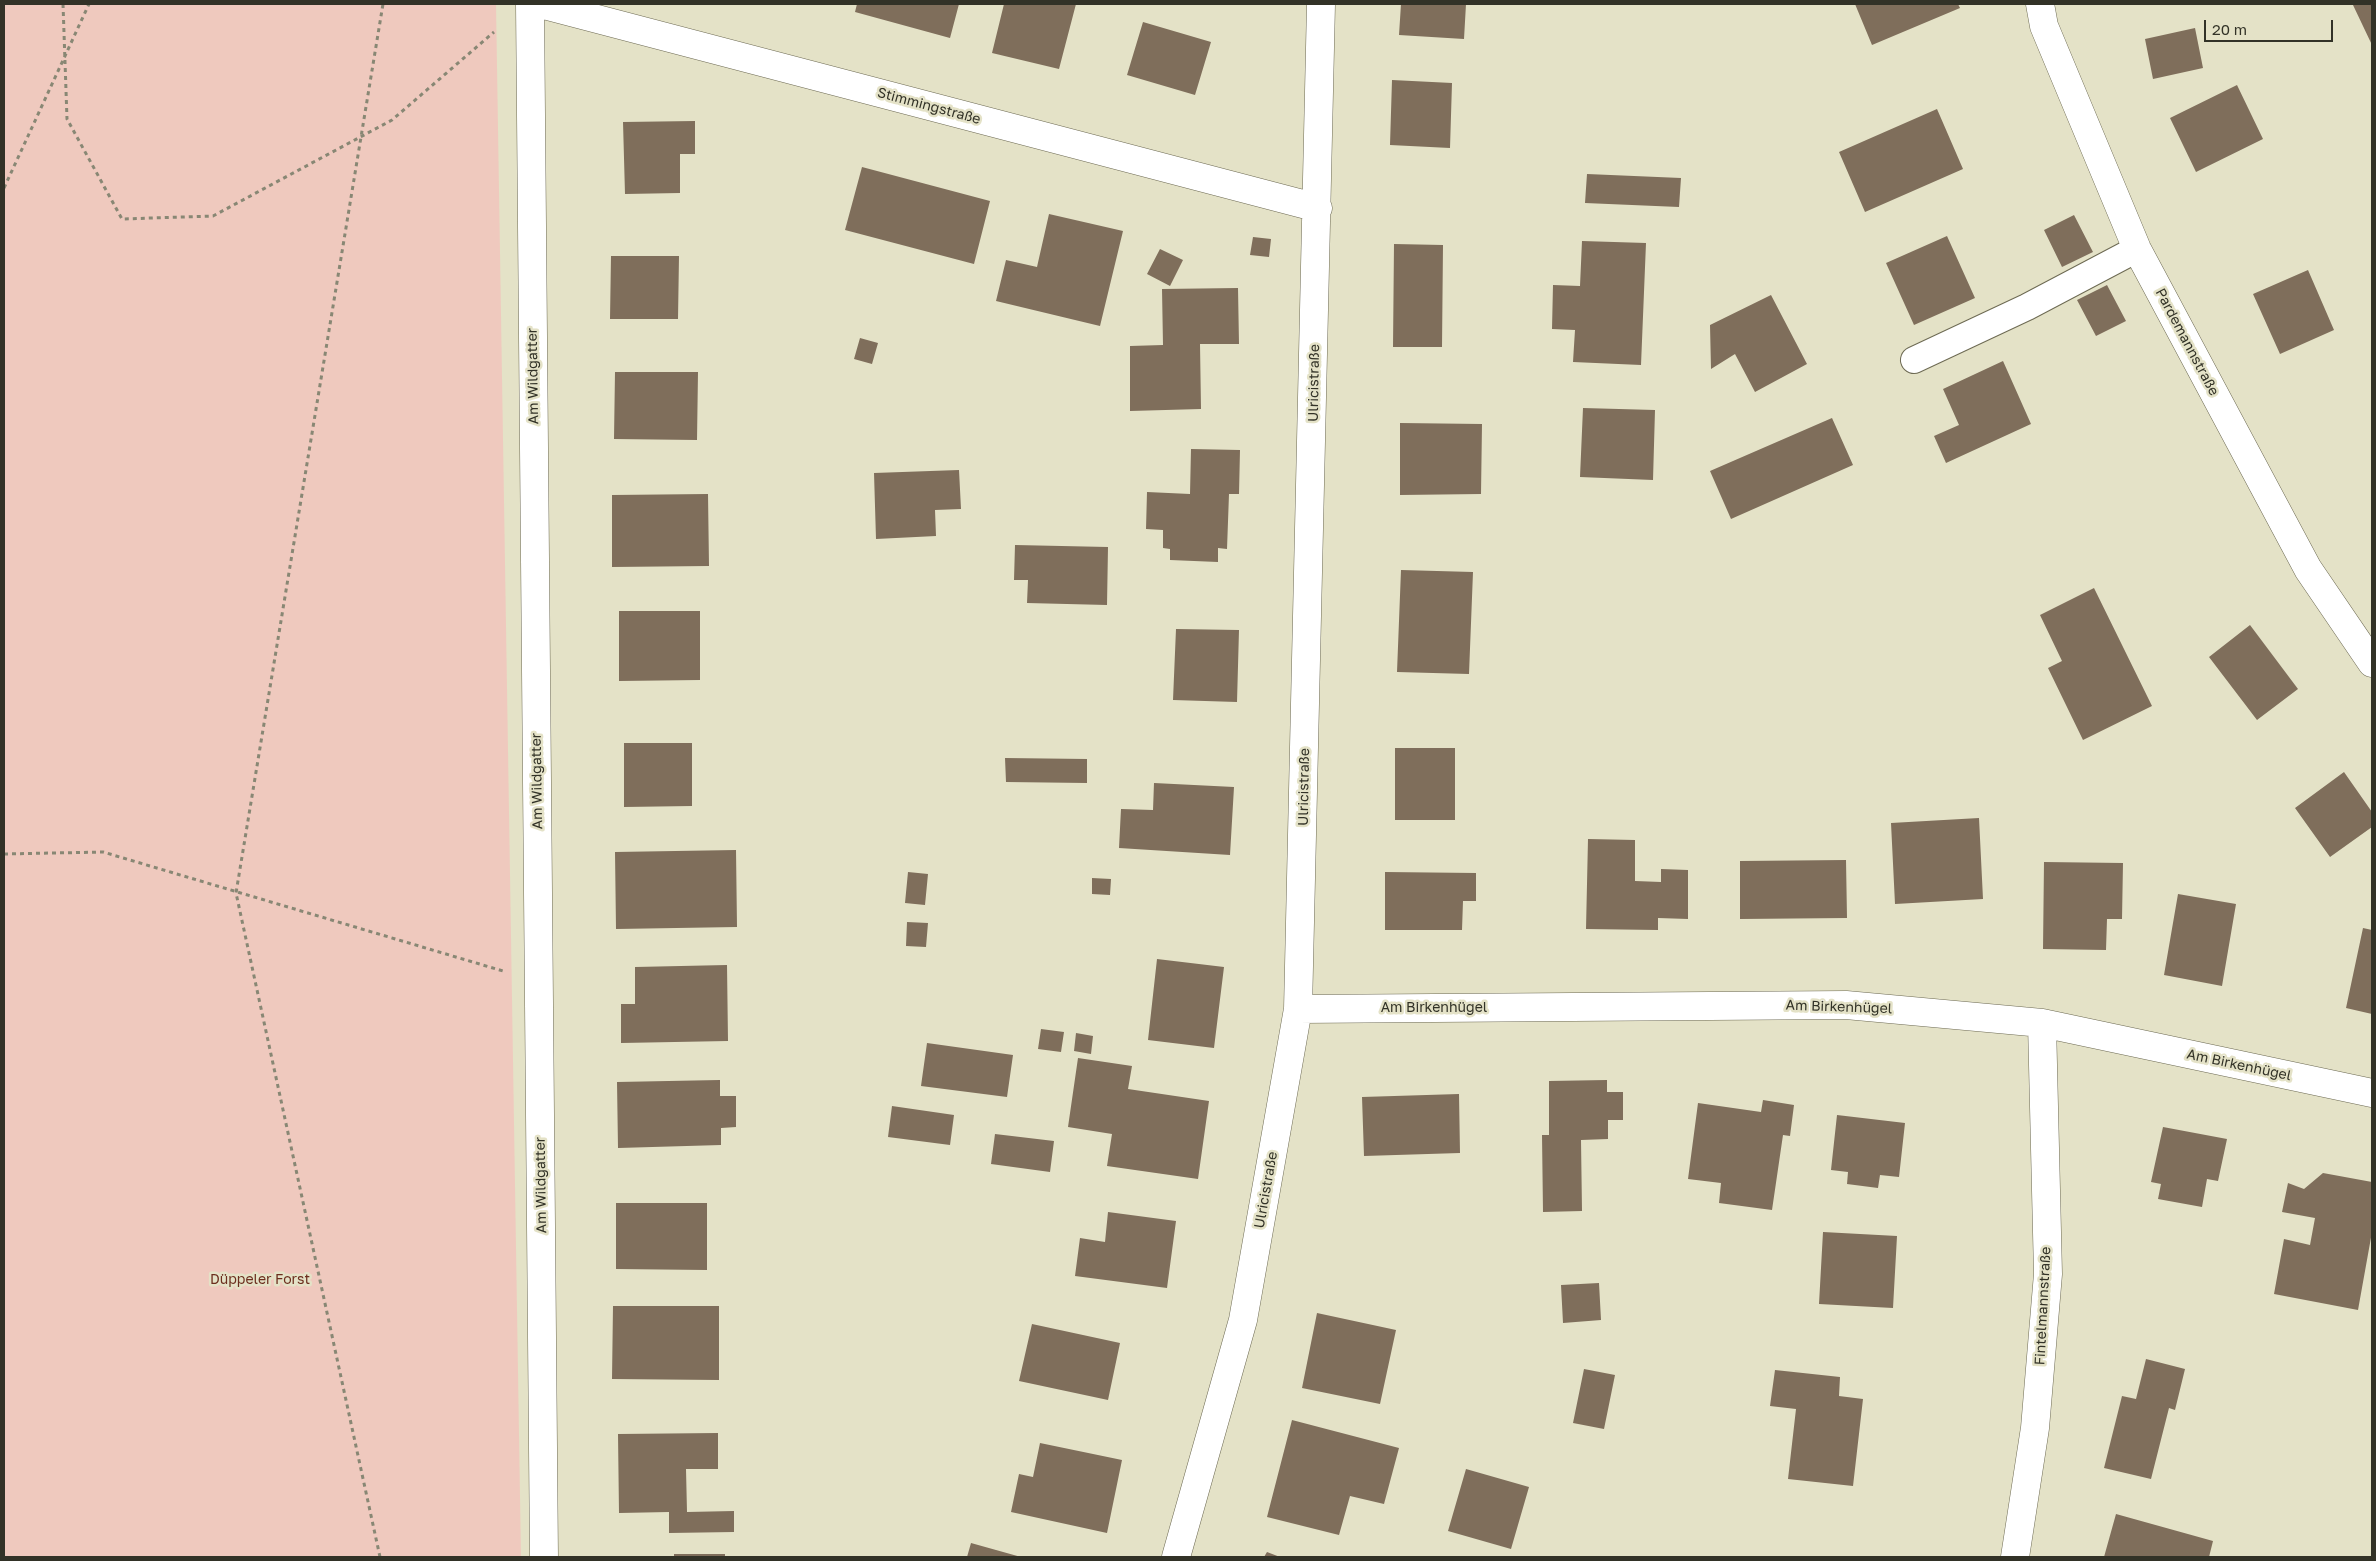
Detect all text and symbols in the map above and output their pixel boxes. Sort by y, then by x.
scale bar [2206,10,2335,42]
text: 20 m [2212,20,2247,38]
street label: Stimmingstraße [875,84,983,128]
street label: Pardemannstraße [2152,286,2222,398]
street label: Am Wildgatter [524,328,542,424]
street label: Ulricistraße [1305,344,1323,422]
street label: Am Wildgatter [528,733,546,829]
street label: Ulricistraße [1295,748,1313,826]
street label: Am Birkenhügel [1785,997,1893,1017]
street label: Am Birkenhügel [1381,1000,1487,1016]
street label: Am Birkenhügel [2185,1046,2293,1084]
street label: Am Wildgatter [532,1137,550,1233]
street label: Ulricistraße [1251,1150,1281,1230]
street label: Fintelmannstraße [2032,1246,2054,1366]
park label: Düppeler Forst [210,1272,310,1288]

